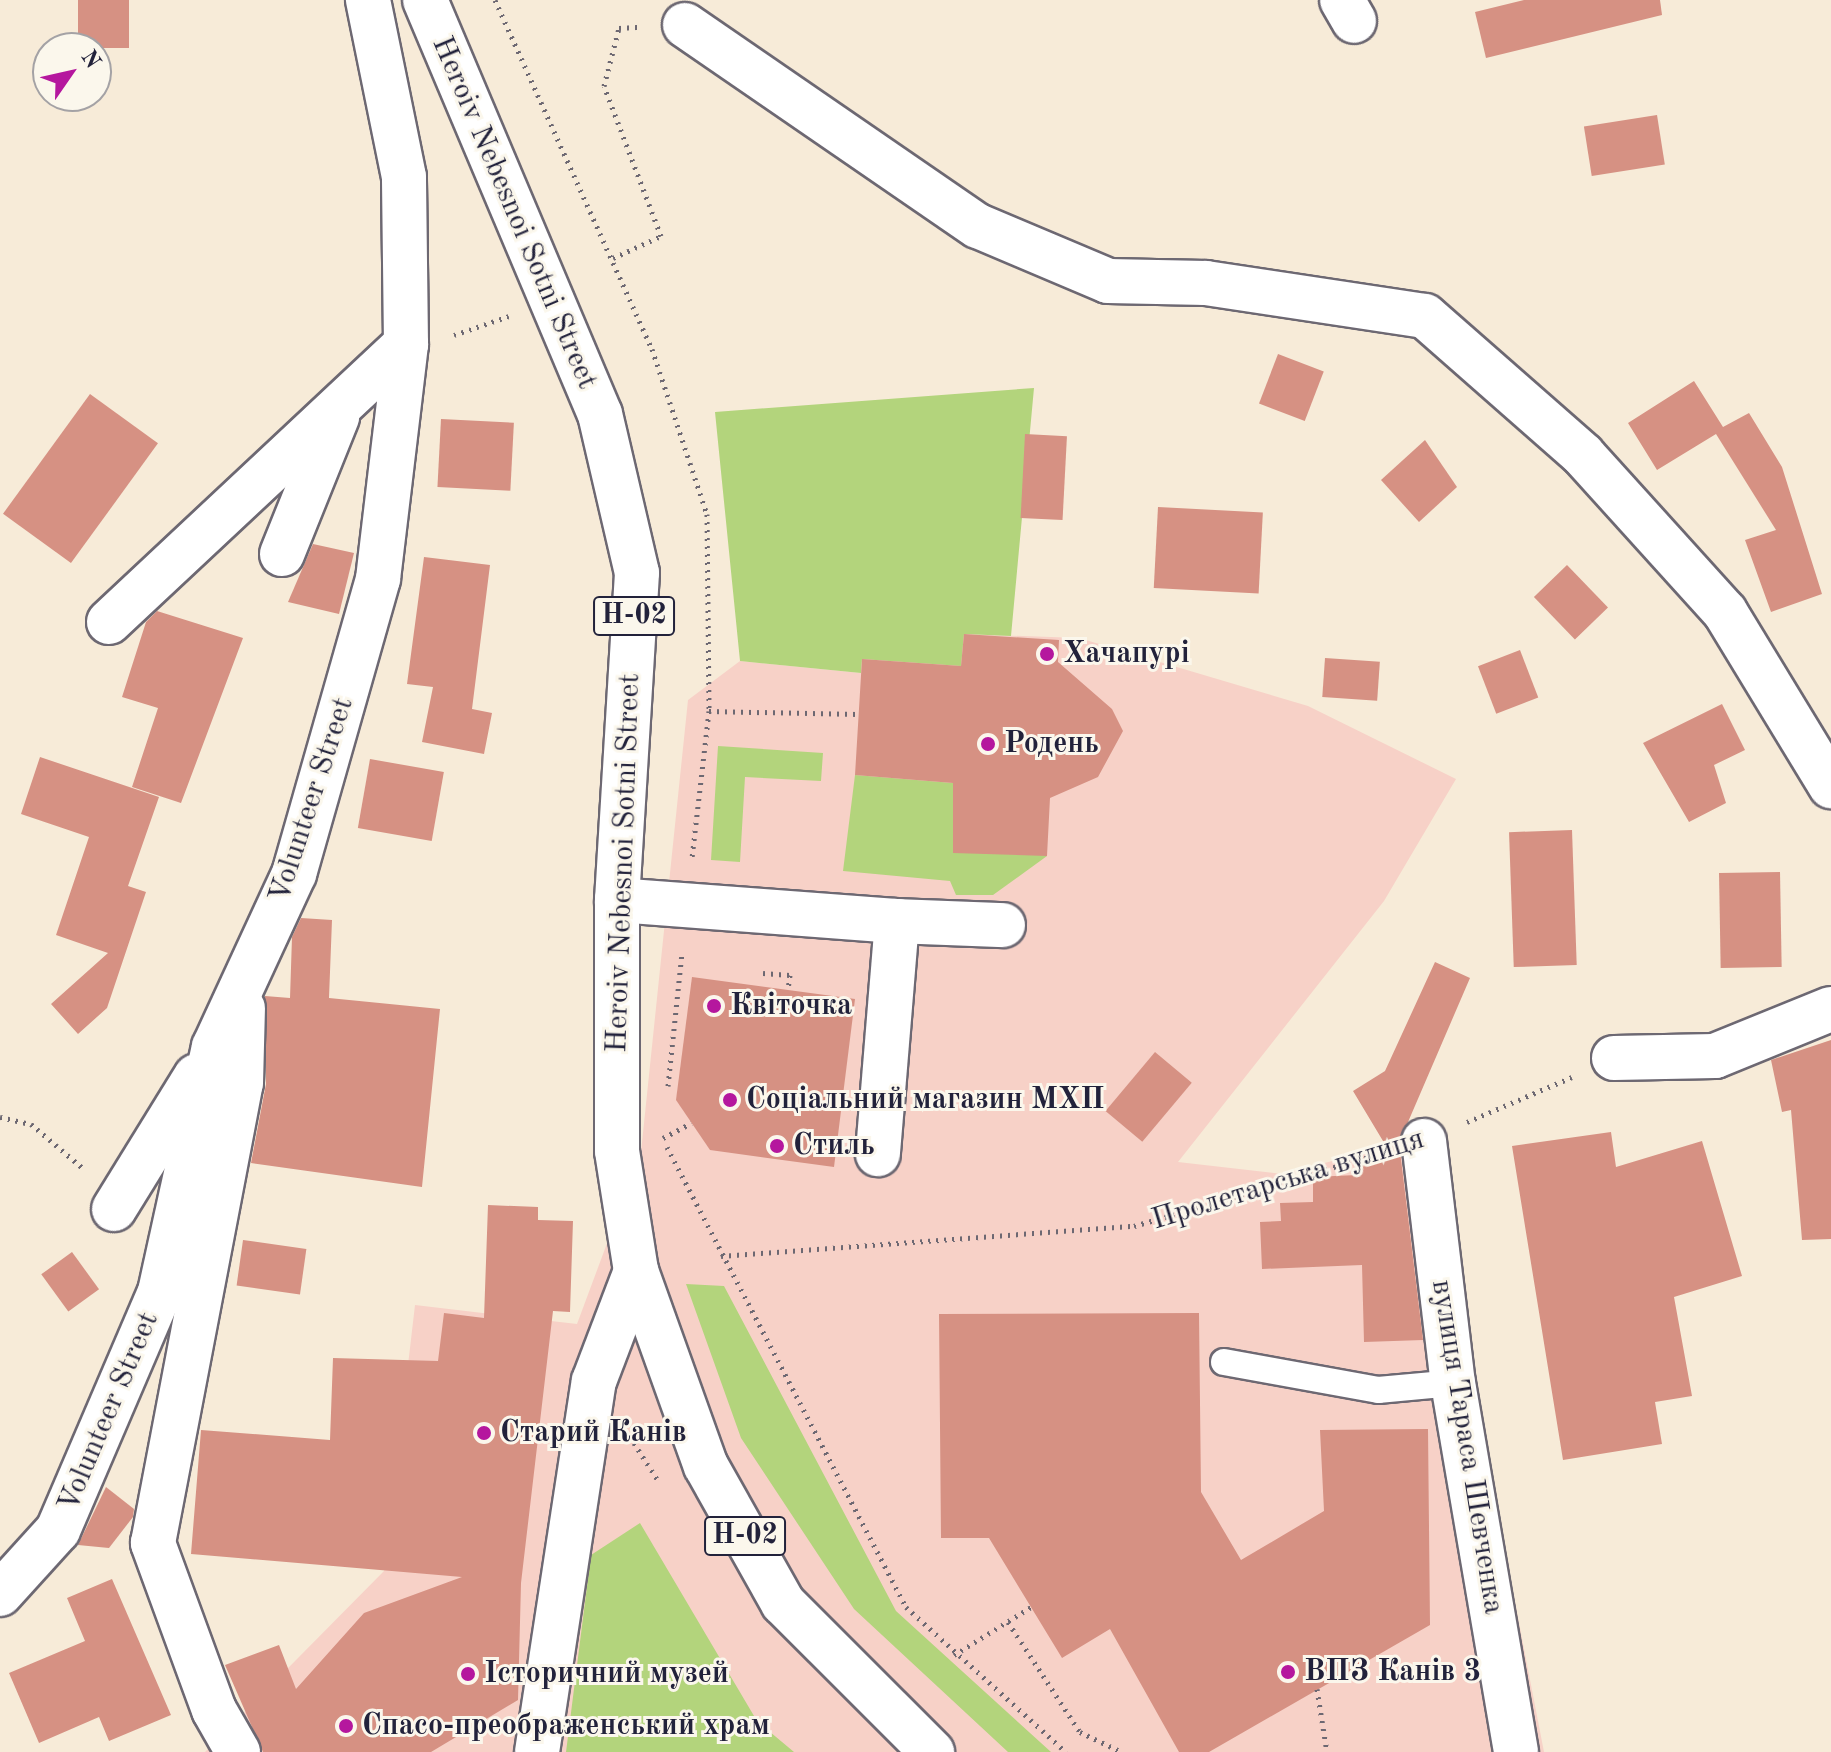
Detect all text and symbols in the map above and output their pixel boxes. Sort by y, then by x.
street label: Heroiv Nebesnoi Sotni Street [423,31,605,395]
north arrow [32,32,112,112]
text: N [76,47,104,73]
road number: Н-02 [592,592,676,640]
place label: Хачапурі [1063,636,1190,672]
marker: Хачапурі [1038,645,1056,663]
street label: Heroiv Nebesnoi Sotni Street [599,673,649,1053]
street label: Volunteer Street [262,693,362,907]
place label: Родень [1004,726,1099,762]
marker: Родень [979,735,997,753]
place label: Квіточка [730,988,852,1024]
marker: Квіточка [705,997,723,1015]
place label: Соціальний магазин МХП [746,1082,1105,1118]
marker: Соціальний магазин МХП [721,1091,739,1109]
street label: Пролетарська вулиця [1147,1121,1429,1239]
place label: Стиль [793,1128,875,1164]
marker: Стиль [768,1137,786,1155]
street label: вулиця Тараса Шевченка [1423,1277,1511,1617]
street label: Volunteer Street [51,1307,167,1517]
place label: Старий Канів [500,1415,687,1451]
marker: Старий Канів [475,1424,493,1442]
road number: Н-02 [703,1512,787,1560]
place label: ВПЗ Канів 3 [1304,1654,1481,1690]
place label: Історичний музей [484,1656,729,1692]
marker: ВПЗ Канів 3 [1279,1663,1297,1681]
marker: Історичний музей [459,1665,477,1683]
place label: Спасо-преображенський храм [362,1708,770,1744]
marker: Спасо-преображенський храм [337,1717,355,1735]

